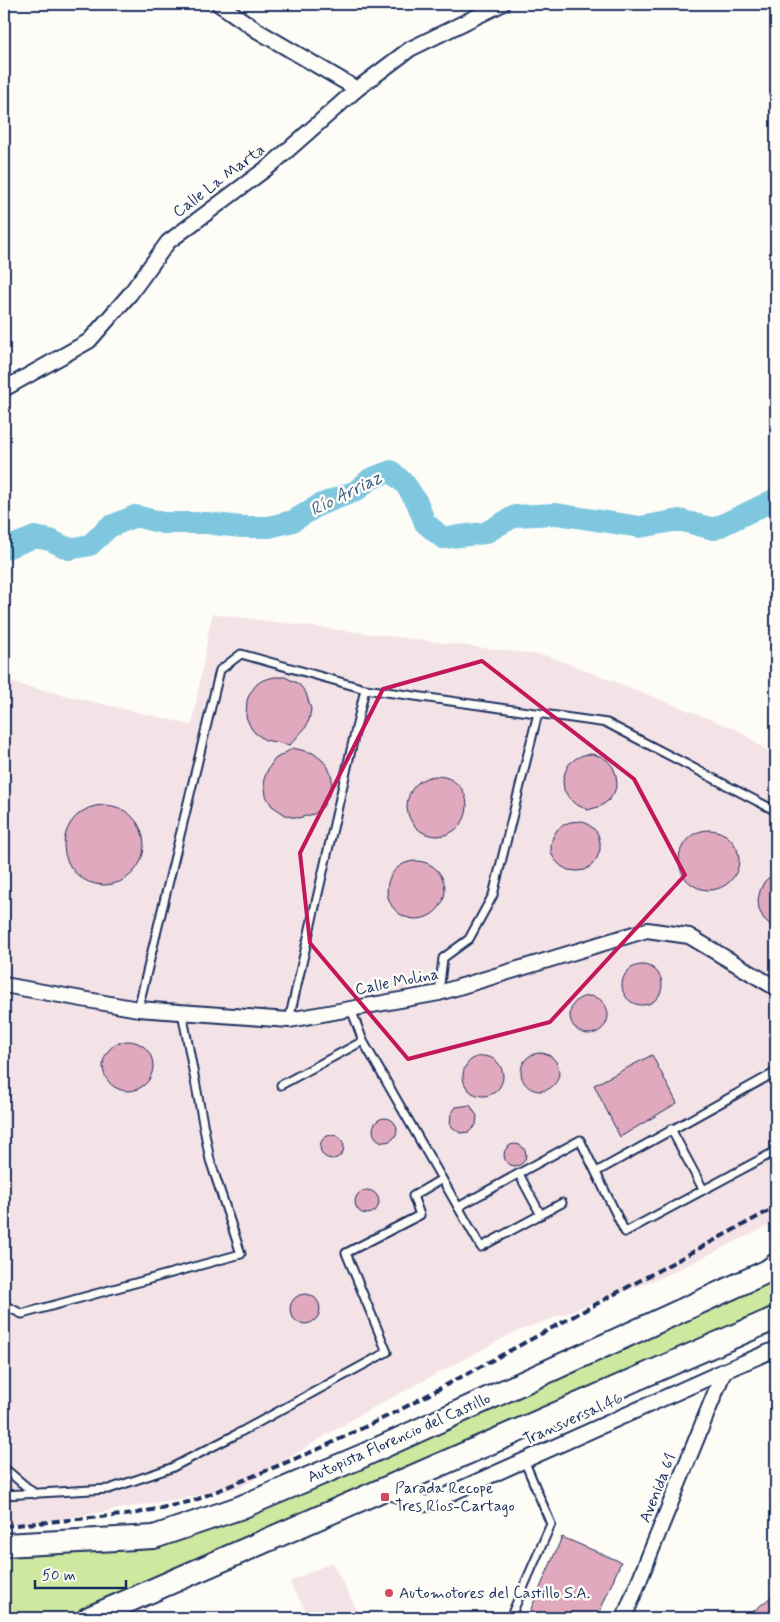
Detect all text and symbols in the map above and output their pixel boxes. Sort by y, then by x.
street label: Calle La Marta [169,139,269,222]
water label: Río Arriaz [306,466,386,522]
street label: Calle Molina [353,964,441,1000]
street label: Autopista Florencio del Castillo [304,1388,494,1488]
street label: Transversal 46 [520,1388,626,1450]
street label: Avenida 61 [635,1450,681,1526]
place label: Parada Recope Tres Ríos-Cartago [395,1478,515,1517]
marker: Parada Recope Tres Ríos-Cartago [379,1491,391,1503]
scale bar [35,1557,126,1589]
text: 50 m [42,1566,76,1586]
place label: Automotores del Castillo S.A. [399,1583,590,1604]
marker: Automotores del Castillo S.A. [383,1587,395,1599]

